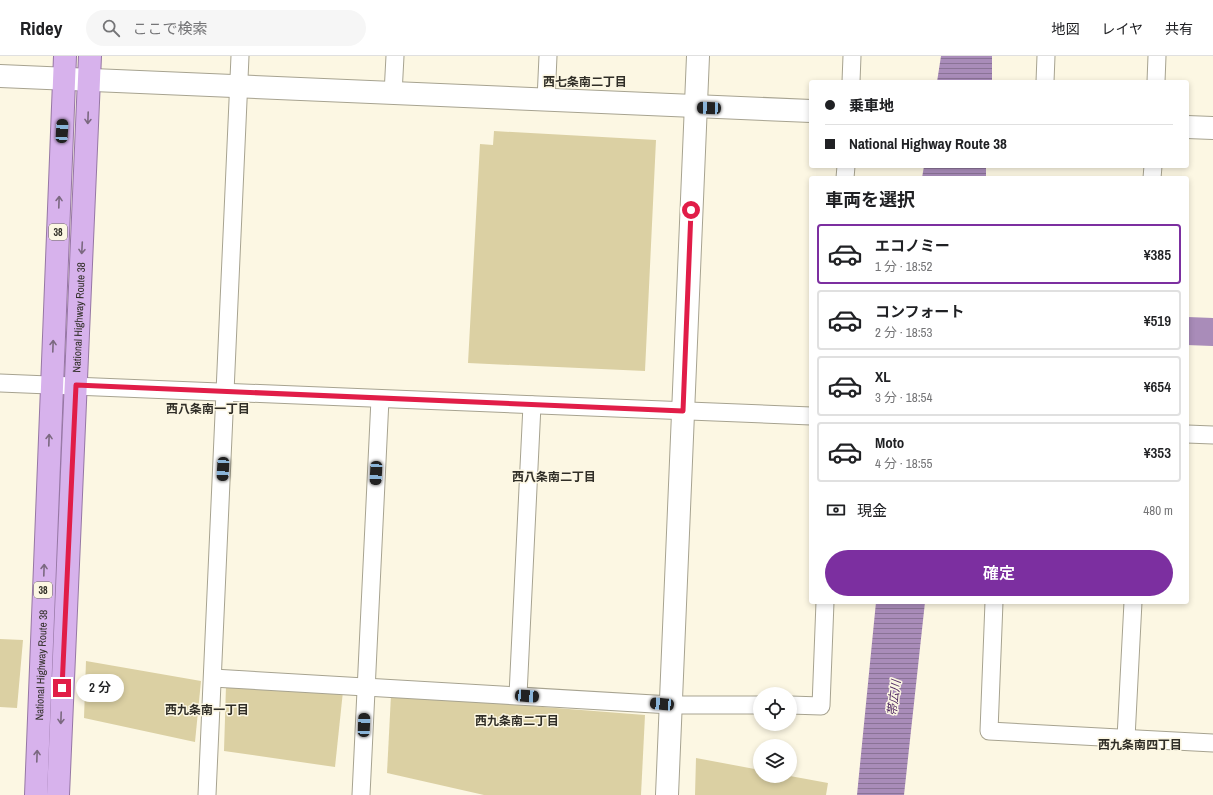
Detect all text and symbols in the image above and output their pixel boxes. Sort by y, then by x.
search box [86,10,366,46]
text: Ridey [20,15,62,41]
icon: search [100,17,122,39]
text: ここで検索 [132,18,207,39]
text: 地図 [1051,20,1079,38]
text: レイヤ [1101,20,1143,38]
text: 共有 [1165,20,1193,38]
district label: 西七条南二丁目 [543,74,627,90]
text: 乗車地 [849,95,894,116]
car [697,102,721,114]
one-way arrow [84,111,91,124]
car [55,119,69,143]
text: National Highway Route 38 [849,133,1007,154]
text: 車両を選択 [825,187,915,212]
one-way arrow [56,196,63,209]
route start [682,201,700,219]
road number: 38 [49,224,67,240]
text: エコノミー [875,235,950,256]
icon: car [827,236,863,272]
one-way arrow [78,241,86,254]
text: ¥385 [1144,244,1171,265]
text: 1 分 · 18:52 [875,258,932,275]
street label: National Highway Route 38 [69,262,88,373]
text: コンフォート [875,301,965,322]
icon: car [827,302,863,338]
text: ¥519 [1144,310,1171,331]
text: 2 分 · 18:53 [875,324,932,341]
one-way arrow [50,340,57,353]
text: XL [875,366,891,387]
icon: car [827,368,863,404]
text: ¥654 [1144,376,1171,397]
text: 3 分 · 18:54 [875,389,932,406]
district label: 西八条南一丁目 [166,401,250,417]
text: Moto [875,432,904,453]
one-way arrow [46,434,53,447]
icon: car [827,434,863,470]
text: ¥353 [1144,442,1171,463]
text: 4 分 · 18:55 [875,455,932,472]
car [216,457,230,481]
car [369,461,383,485]
district label: 西八条南二丁目 [512,469,596,485]
icon: cash [825,499,847,521]
text: 現金 [857,500,887,521]
text: 480 m [1143,502,1173,519]
button: 確定 [825,550,1173,596]
one-way arrow [40,564,48,577]
road number: 38 [34,582,52,598]
street label: National Highway Route 38 [32,610,50,721]
callout: 2 分 [76,674,124,702]
water label: 帯広川 [884,677,904,717]
route end [53,679,71,697]
text: 2 分 [89,679,111,696]
map controls [753,687,797,783]
button: locate [753,687,797,731]
car [515,689,539,703]
car [650,697,674,711]
district label: 西九条南一丁目 [165,702,249,718]
one-way arrow [57,711,65,724]
car [358,713,370,737]
district label: 西九条南二丁目 [475,713,559,729]
district label: 西九条南四丁目 [1098,737,1182,753]
button: layers [753,739,797,783]
one-way arrow [33,750,41,763]

